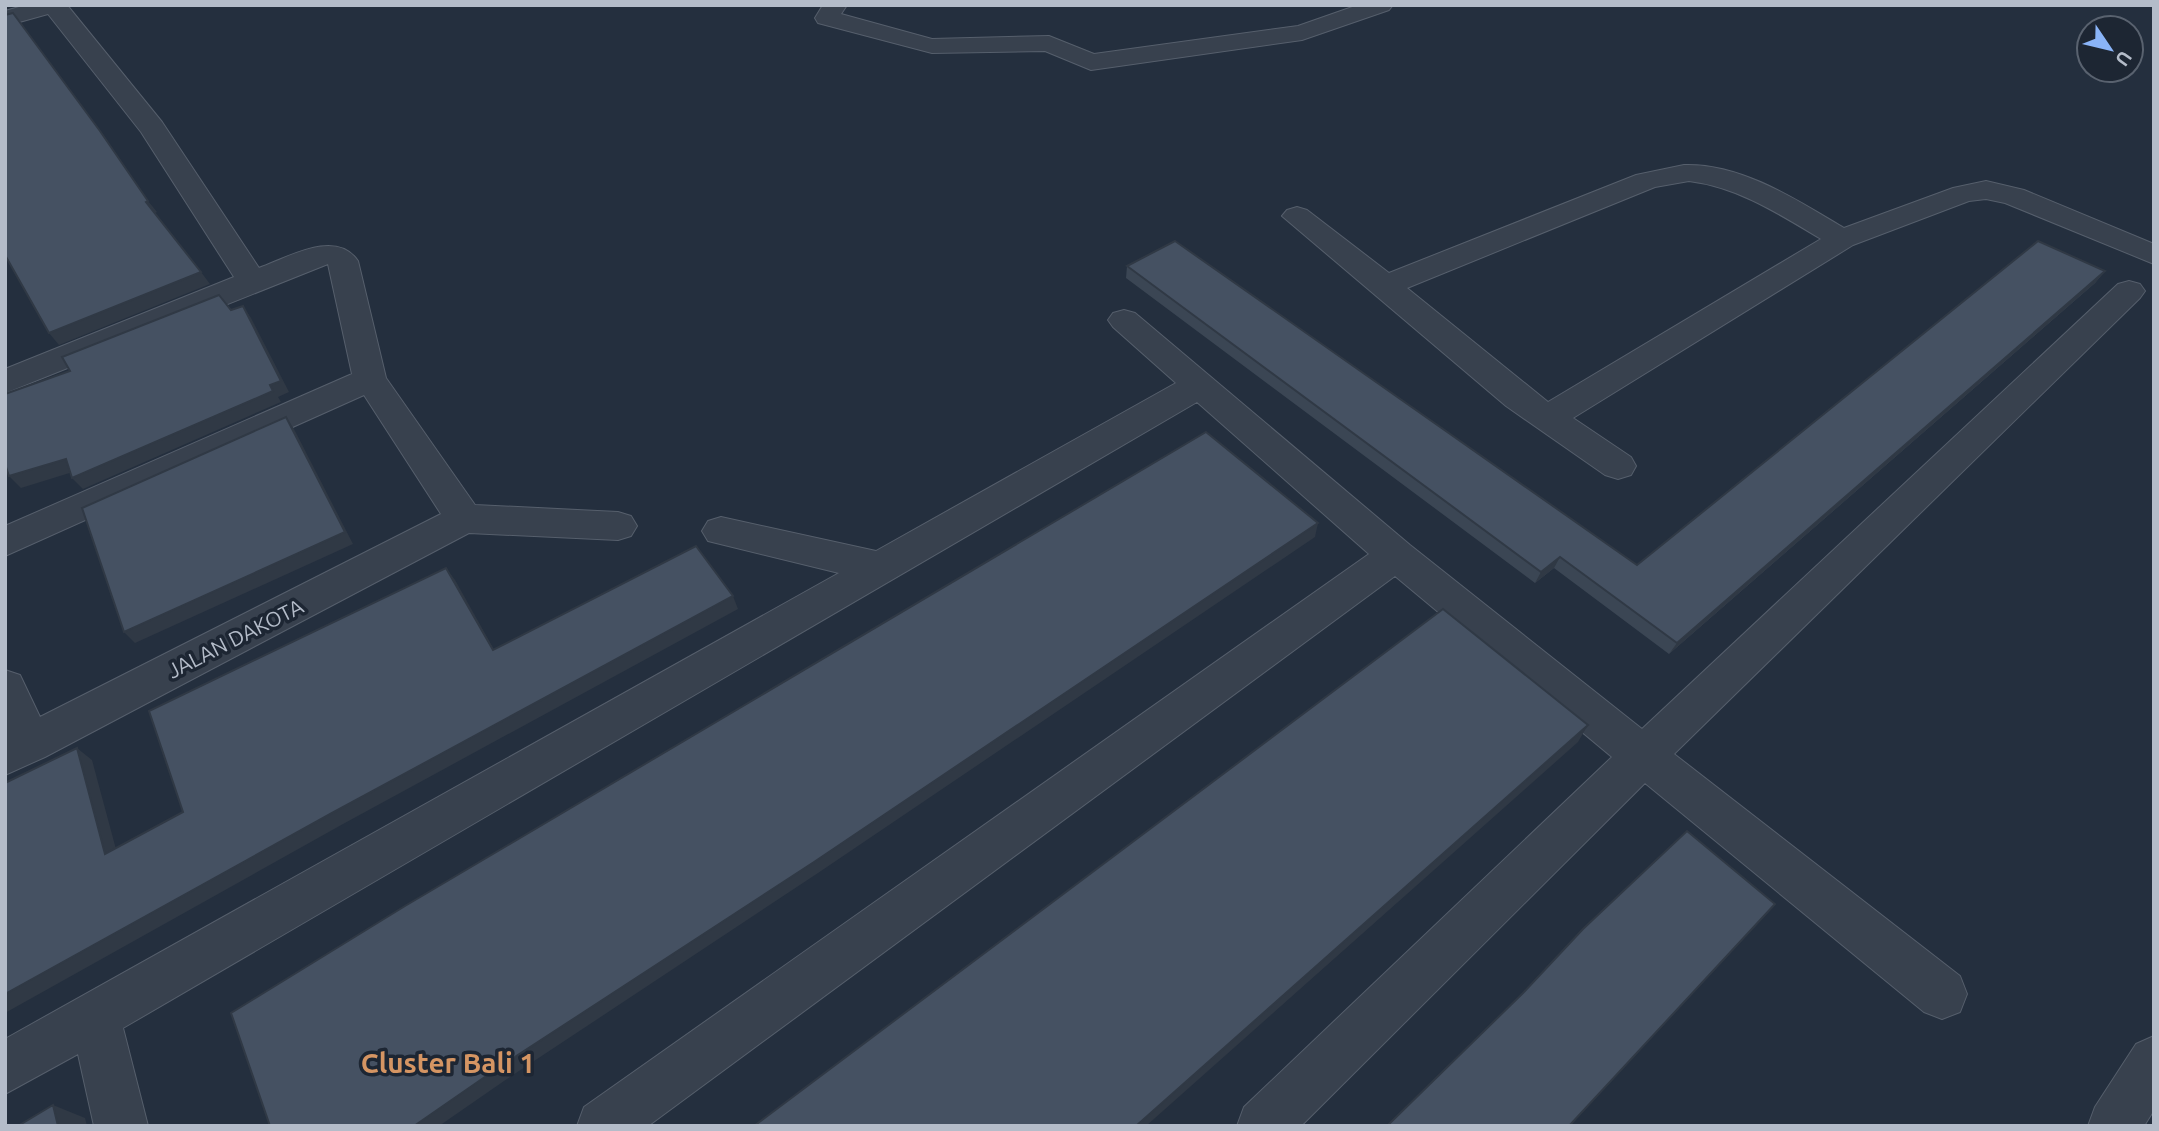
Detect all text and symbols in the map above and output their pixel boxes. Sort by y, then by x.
north arrow [2075,14,2145,84]
text: U [2111,47,2137,71]
street label: JALAN DAKOTA [163,593,307,683]
district label: Cluster Bali 1 [361,1047,535,1078]

